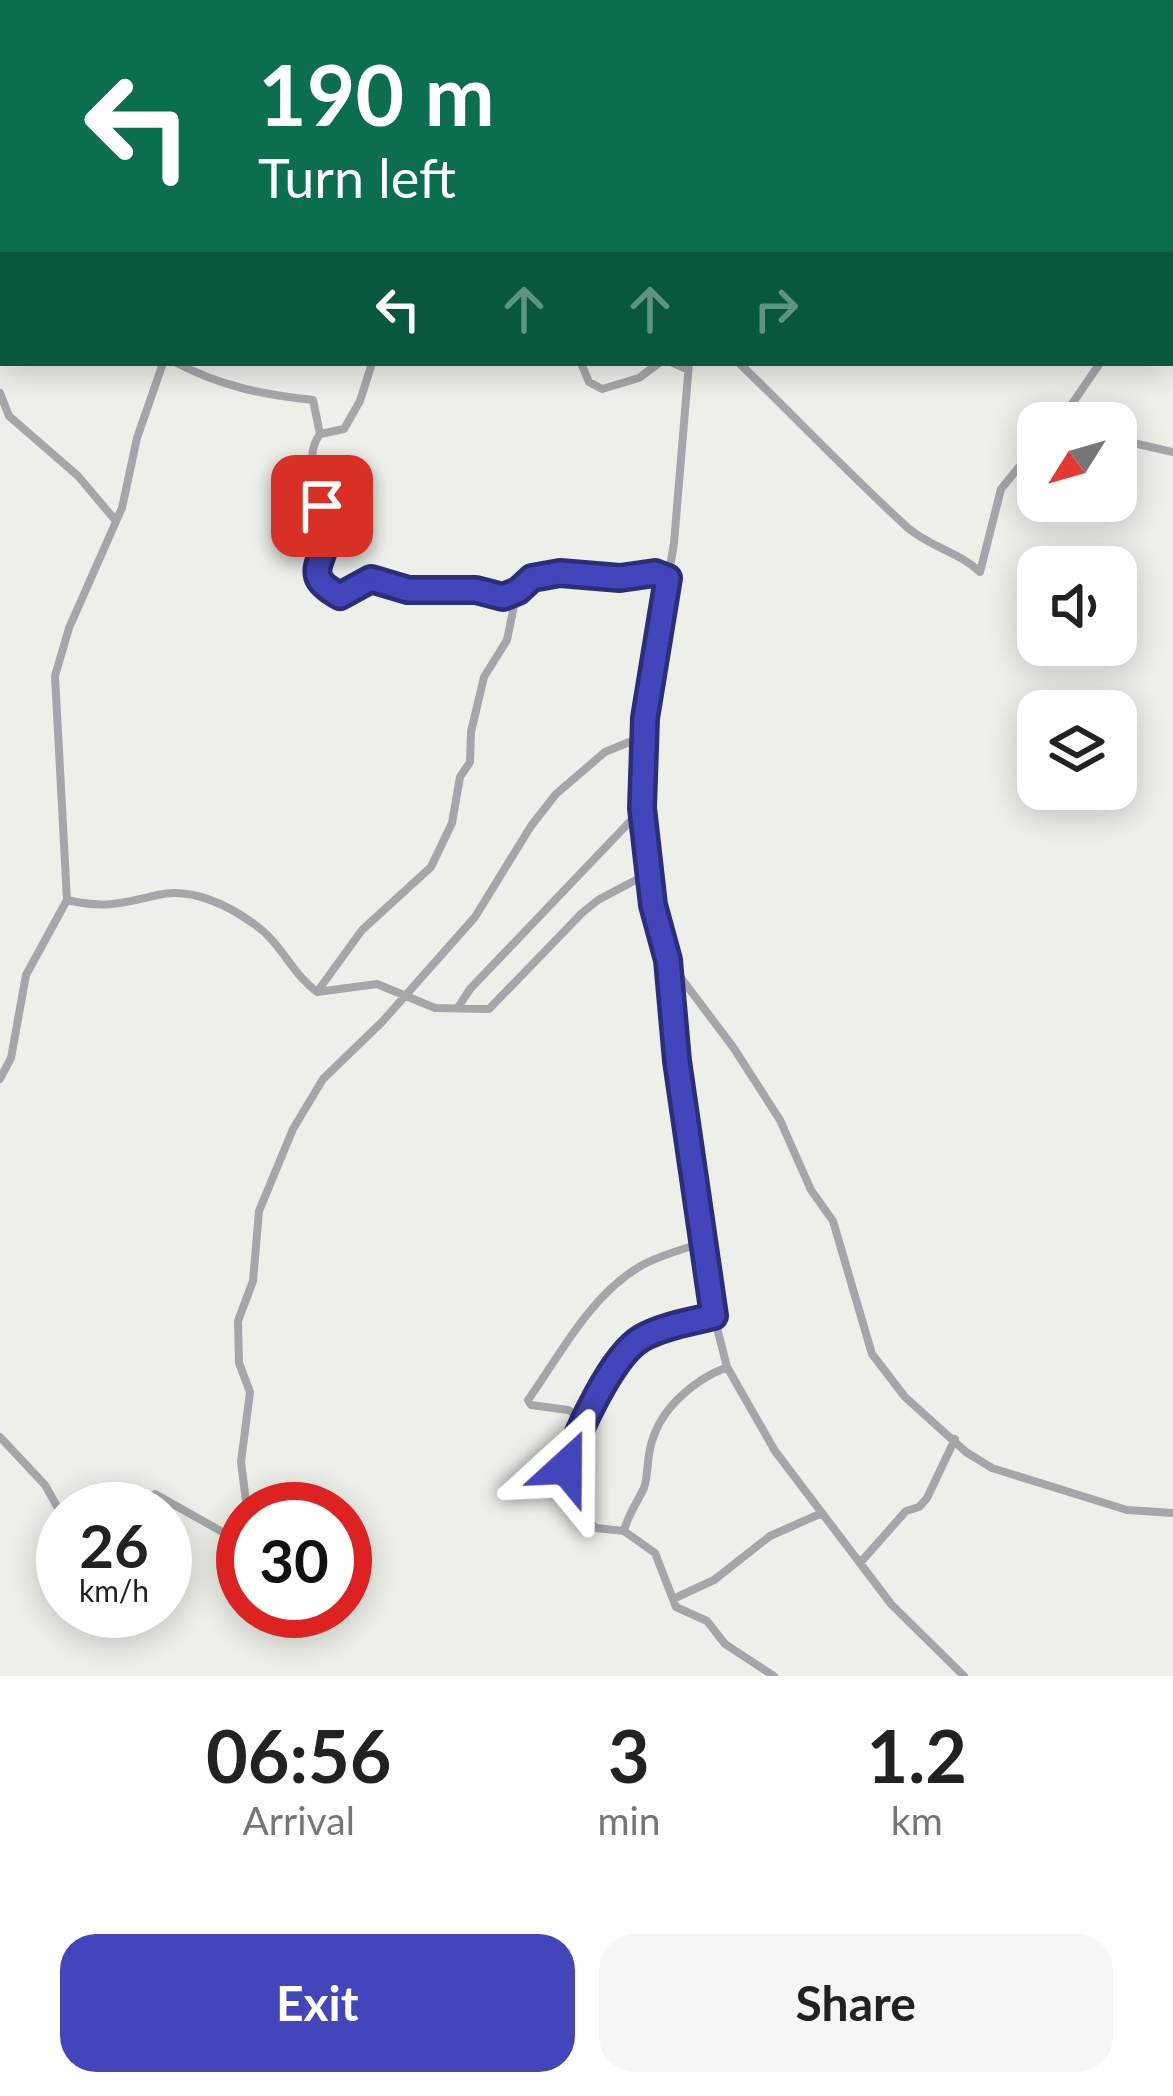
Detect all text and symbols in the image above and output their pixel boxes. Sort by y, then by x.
text: 190 m [258,43,495,144]
icon: left [60,48,216,204]
text: Turn left [258,145,456,210]
icon: left [365,276,431,342]
icon: ahead [491,276,557,342]
icon: ahead [617,276,683,342]
icon: right [743,276,809,342]
north arrow [1017,402,1137,522]
map controls [1017,402,1137,810]
pin [271,455,373,557]
icon: arrive [289,473,355,539]
button: sound [1017,546,1137,666]
button: layers [1017,690,1137,810]
position arrow [503,1404,629,1530]
speed limit sign: 30 [216,1482,372,1638]
text: 26 [79,1509,149,1581]
text: km/h [79,1572,149,1608]
text: 06:56 [206,1712,391,1798]
text: 3 [608,1712,650,1798]
text: 1.2 [866,1712,967,1798]
text: Arrival [243,1797,355,1843]
text: min [597,1797,661,1843]
text: km [891,1797,943,1843]
button: Exit [60,1934,575,2072]
button: Share [599,1934,1113,2072]

